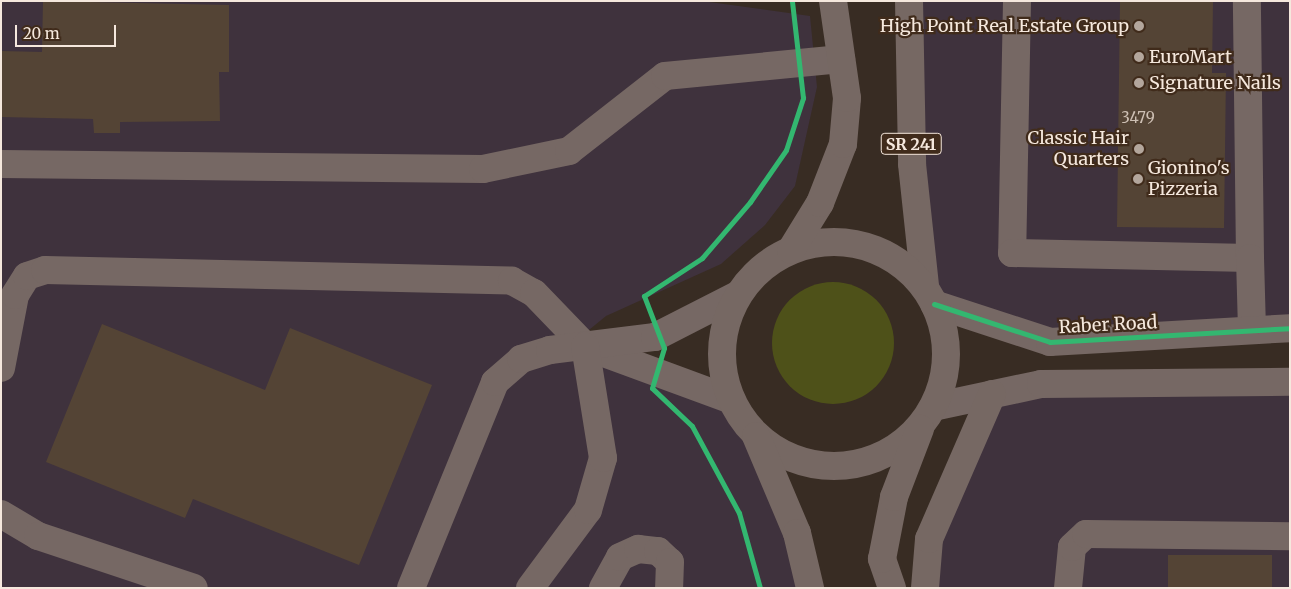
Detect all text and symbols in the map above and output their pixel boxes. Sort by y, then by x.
scale bar [18,15,119,47]
place label: High Point Real Estate Group [880,15,1129,37]
marker: High Point Real Estate Group [1133,20,1145,32]
text: 20 m [23,24,60,43]
place label: EuroMart [1149,46,1232,68]
marker: EuroMart [1133,51,1145,63]
place label: Signature Nails [1149,72,1281,94]
marker: Signature Nails [1133,77,1145,89]
house number: 3479 [1121,109,1155,127]
place label: Classic Hair Quarters [1027,128,1129,170]
road number: SR 241 [880,130,942,158]
marker: Classic Hair Quarters [1133,143,1145,155]
place label: Gionino's Pizzeria [1148,158,1230,200]
marker: Gionino's Pizzeria [1132,173,1144,185]
street label: Raber Road [1058,312,1158,338]

